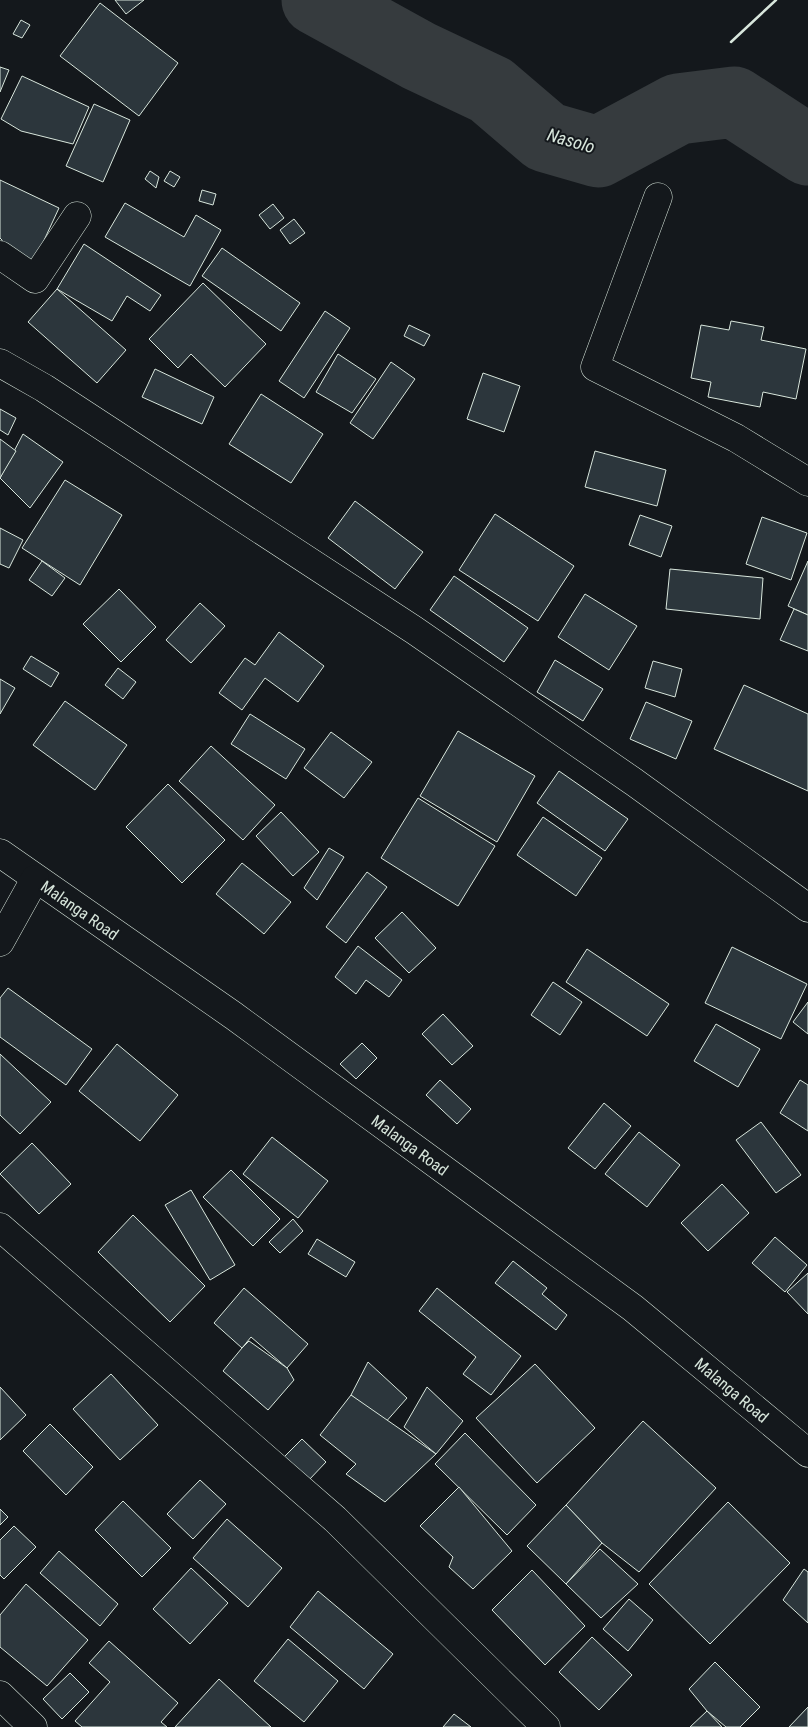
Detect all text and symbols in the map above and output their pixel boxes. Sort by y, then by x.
water label: Nasolo [545,124,597,157]
street label: Malanga Road [37,877,122,944]
street label: Malanga Road [368,1111,452,1180]
street label: Malanga Road [691,1354,772,1427]

